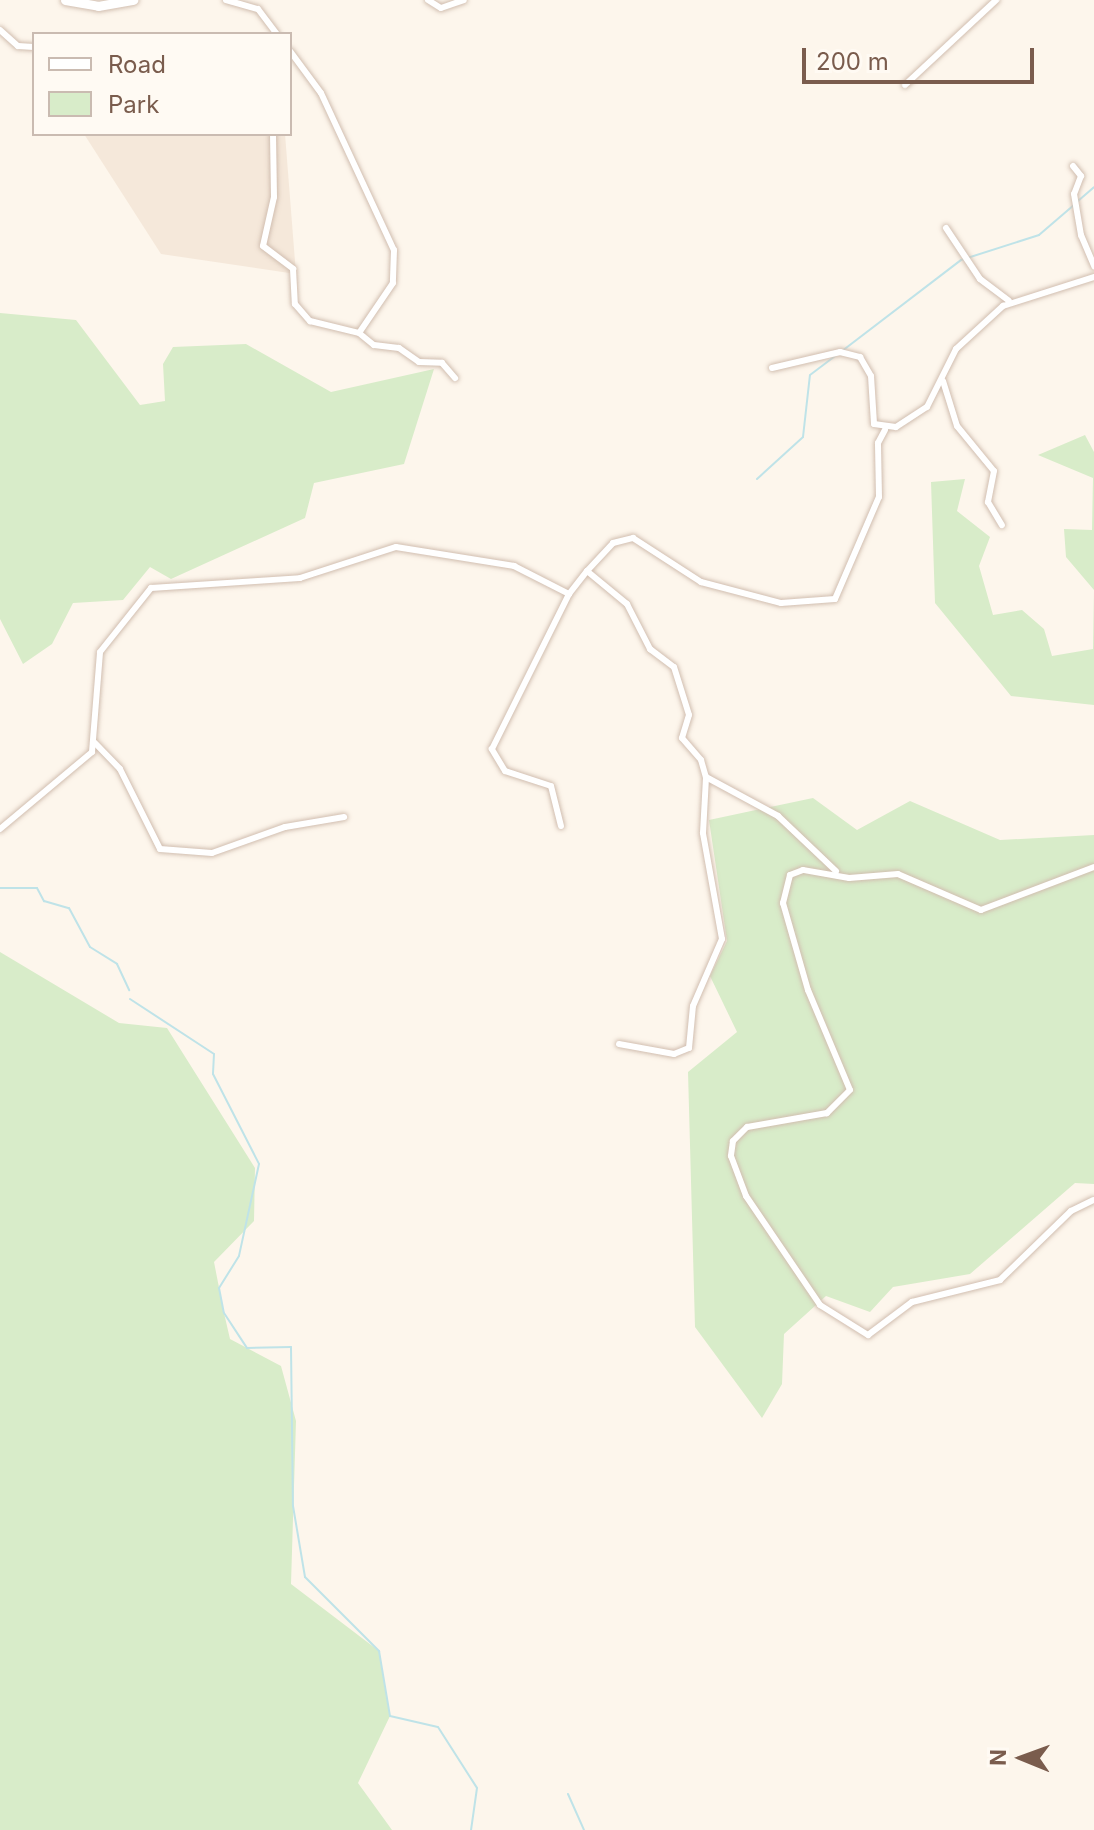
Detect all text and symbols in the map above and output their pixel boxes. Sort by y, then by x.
legend [32,32,292,136]
scale bar [806,32,1038,82]
text: 200 m [816,47,889,76]
text: Road [108,50,166,79]
text: Park [108,90,159,119]
north arrow [982,1718,1062,1798]
text: N [985,1749,1011,1766]

